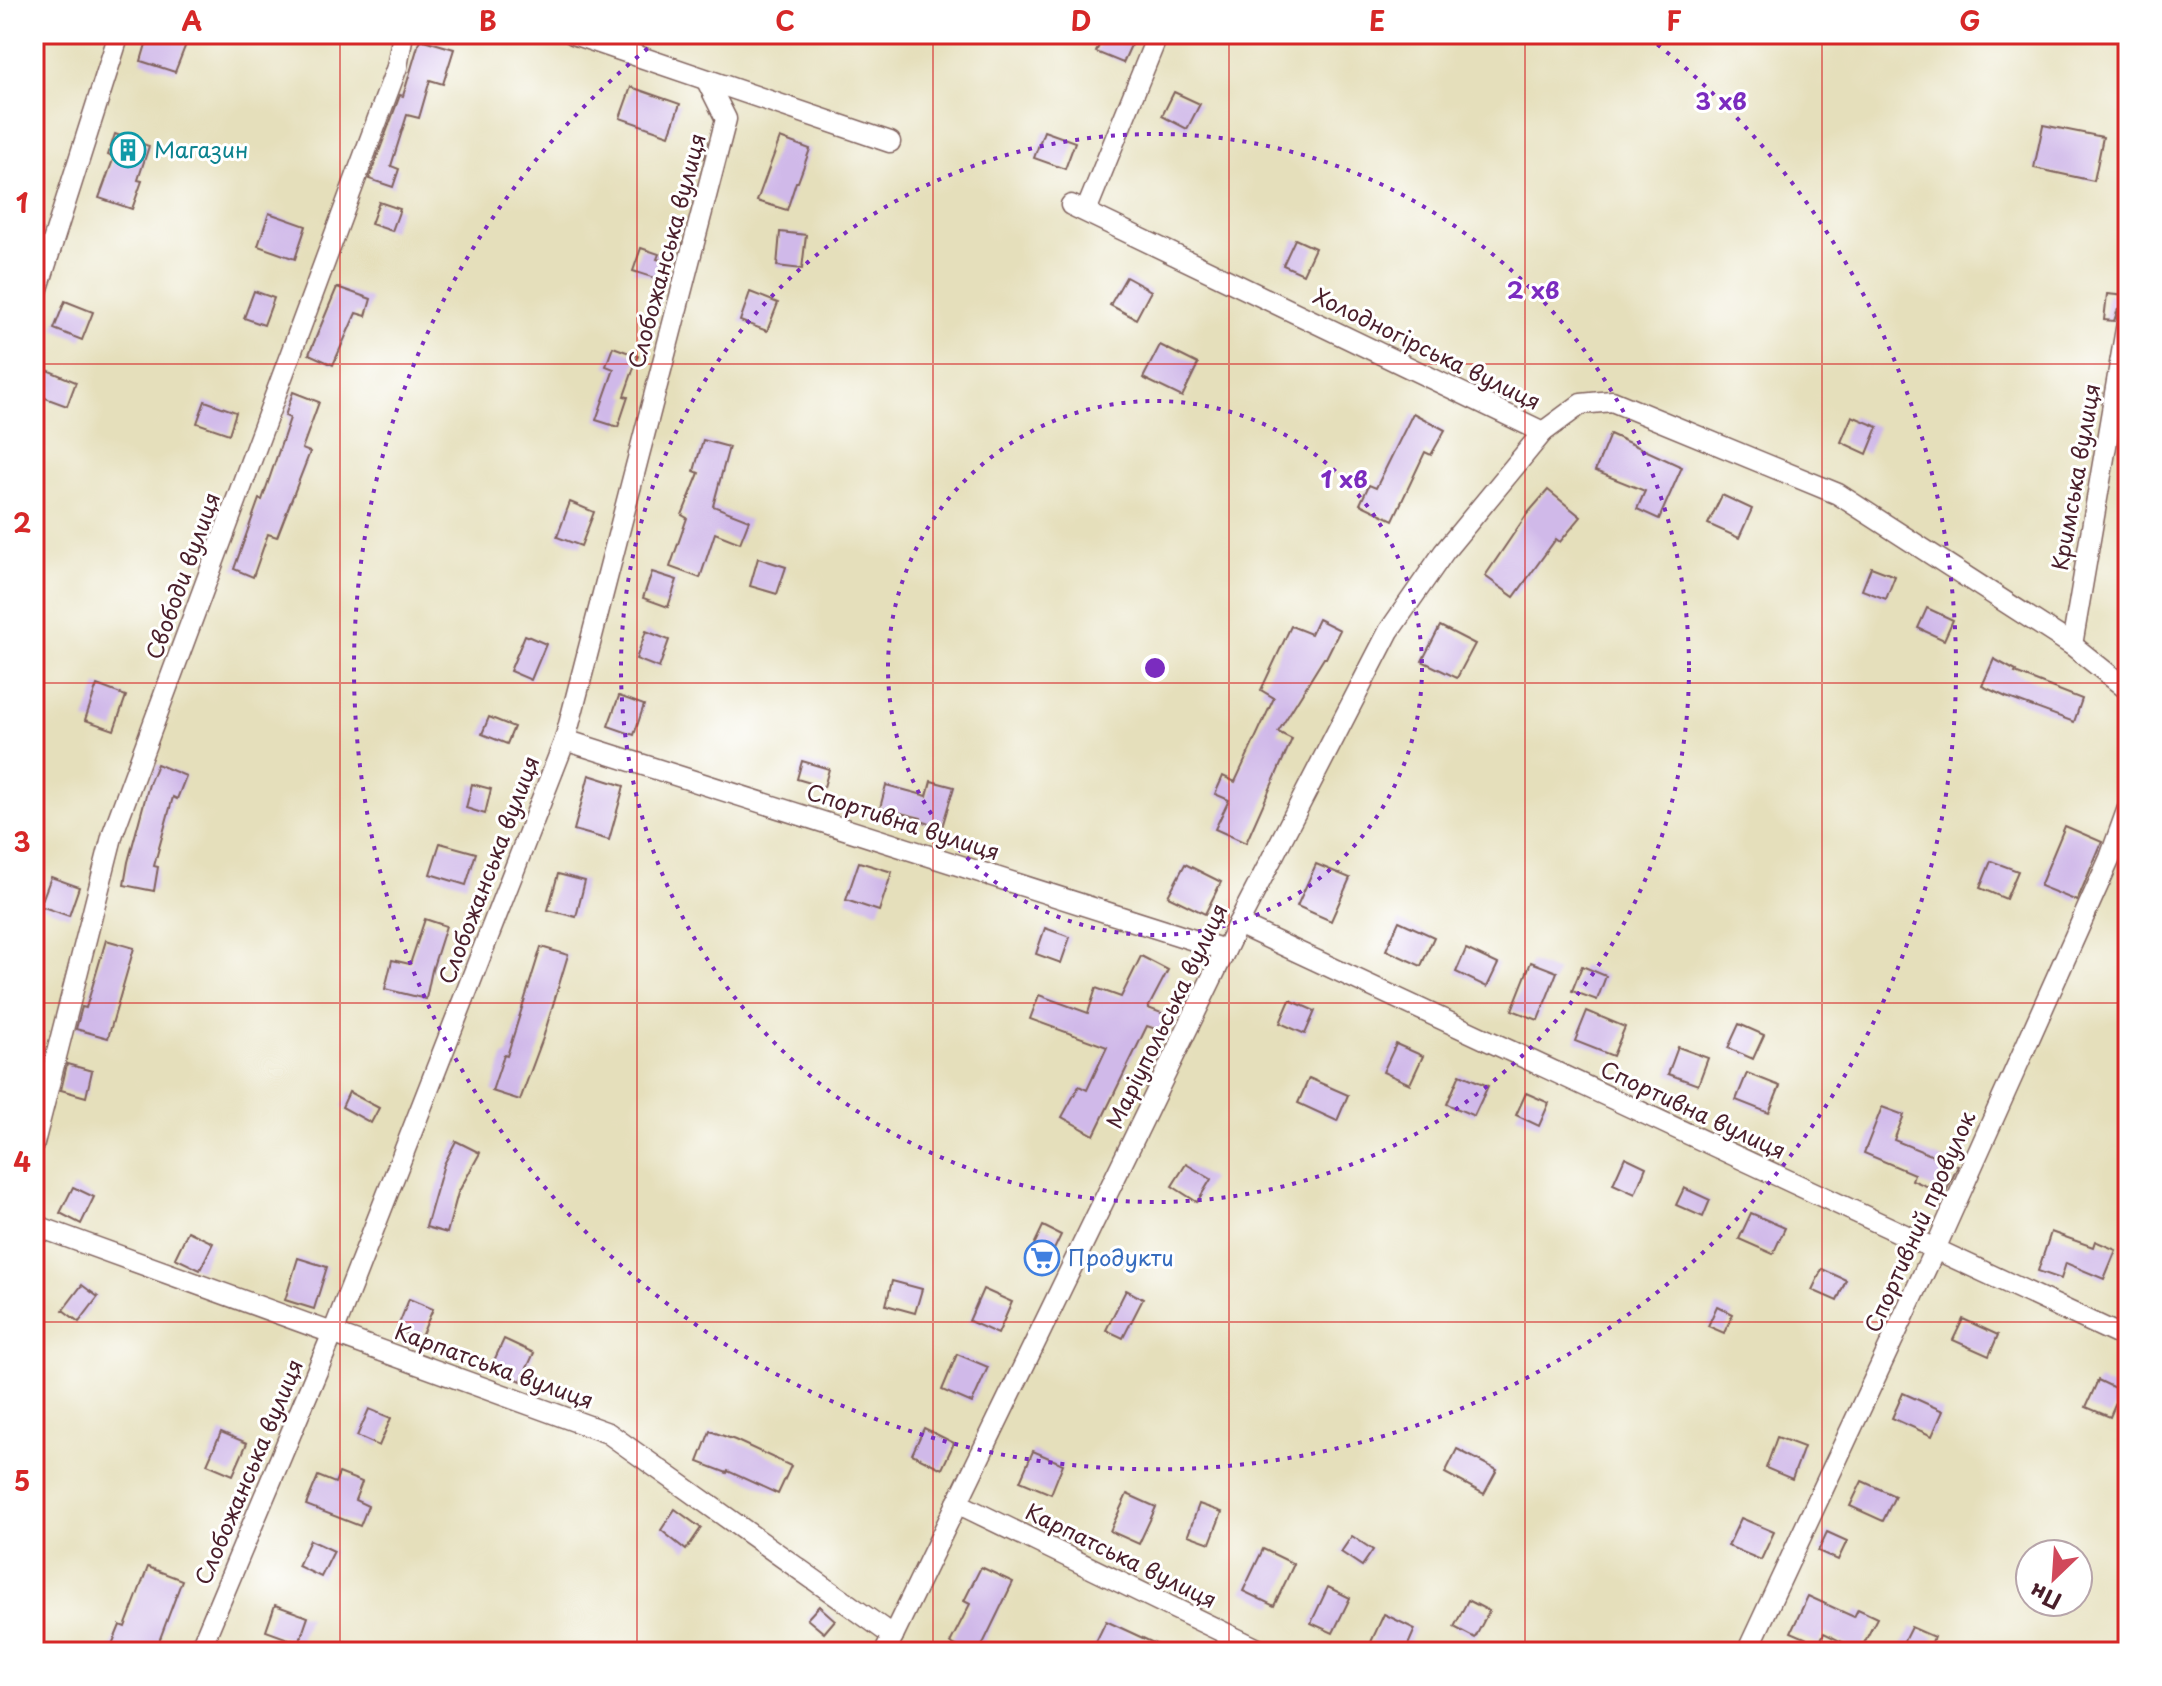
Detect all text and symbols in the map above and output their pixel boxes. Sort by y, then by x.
text: A [182,1,202,40]
text: B [479,1,497,40]
text: C [775,1,795,40]
text: D [1071,1,1091,40]
text: E [1369,1,1385,40]
text: F [1666,1,1682,40]
text: G [1959,1,1981,40]
text: 3 хв [1695,82,1747,118]
street label: Слобожанська вулиця [618,129,713,372]
building icon: Магазин [109,131,147,169]
place label: Магазин [154,132,248,165]
text: 1 [16,183,28,222]
text: 2 хв [1507,271,1559,307]
street label: Холодногірська вулиця [1308,278,1547,417]
street label: Кримська вулиця [2042,381,2107,573]
text: 1 хв [1320,460,1368,496]
street label: Свободи вулиця [136,487,227,664]
text: 2 [13,503,31,542]
centre of rings [1141,654,1169,682]
street label: Слобожанська вулиця [429,750,546,988]
street label: Спортивна вулиця [803,774,1004,867]
text: 3 [13,822,31,861]
street label: Маріупольська вулиця [1097,897,1235,1134]
street label: Спортивна вулиця [1595,1051,1792,1166]
street label: Спортивний провулок [1855,1104,1983,1337]
text: 4 [13,1142,31,1181]
supermarket icon: Продукти [1023,1239,1061,1277]
place label: Продукти [1068,1240,1174,1273]
street label: Карпатська вулиця [391,1313,598,1416]
street label: Слобожанська вулиця [185,1353,310,1589]
text: 5 [14,1461,30,1500]
street label: Карпатська вулиця [1020,1494,1223,1615]
north arrow [2014,1538,2094,1618]
text: Пн [2023,1576,2066,1619]

